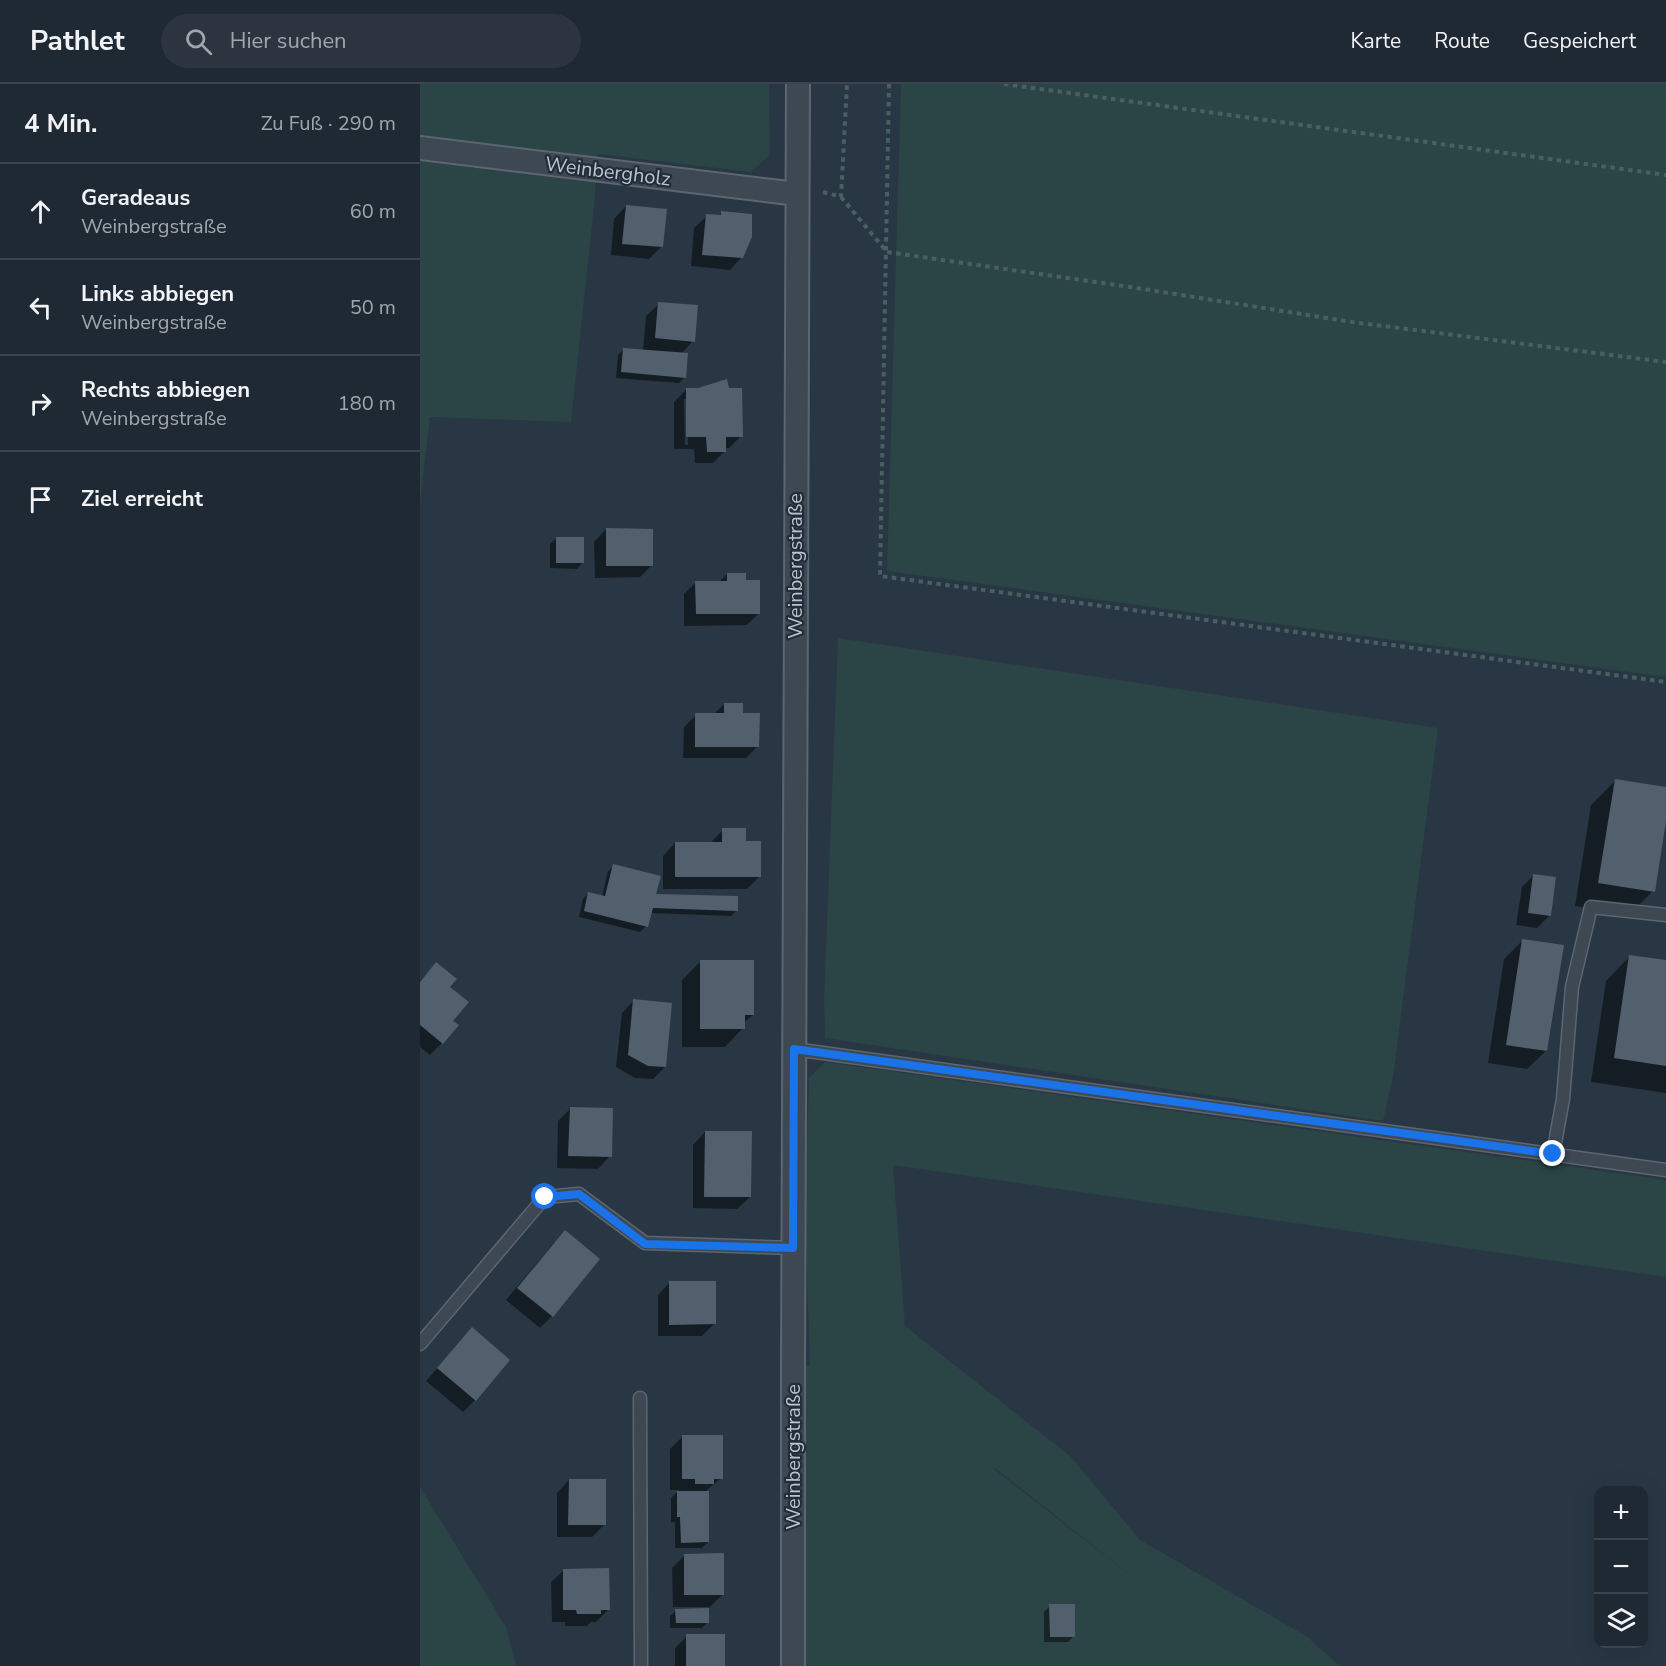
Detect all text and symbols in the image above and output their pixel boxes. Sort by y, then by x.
search box [161,14,581,68]
text: Pathlet [30,22,125,60]
icon: search [182,25,215,58]
text: Hier suchen [230,26,347,56]
text: Karte [1351,27,1401,55]
text: Route [1434,27,1490,55]
text: Gespeichert [1523,27,1636,55]
text: 4 Min. [24,106,97,141]
text: Zu Fuß · 290 m [261,110,396,137]
street label: Weinbergholz [544,150,672,193]
text: Geradeaus [81,183,190,213]
icon: ahead [24,195,57,228]
text: 60 m [350,198,396,225]
text: Weinbergstraße [81,213,227,240]
text: Links abbiegen [81,279,234,309]
icon: left [24,291,57,324]
text: 50 m [350,294,396,321]
text: Weinbergstraße [81,309,227,336]
text: Rechts abbiegen [81,375,250,405]
icon: right [24,387,57,420]
text: 180 m [338,390,396,417]
text: Weinbergstraße [81,405,227,432]
icon: arrive [24,483,57,516]
text: Ziel erreicht [81,484,203,514]
street label: Weinbergstraße [782,493,809,639]
route end [1539,1140,1565,1166]
route start [531,1183,557,1209]
street label: Weinbergstraße [780,1384,807,1530]
map controls [1594,1486,1648,1648]
button: + [1594,1486,1648,1540]
button: − [1594,1540,1648,1594]
button: layers [1594,1594,1648,1648]

